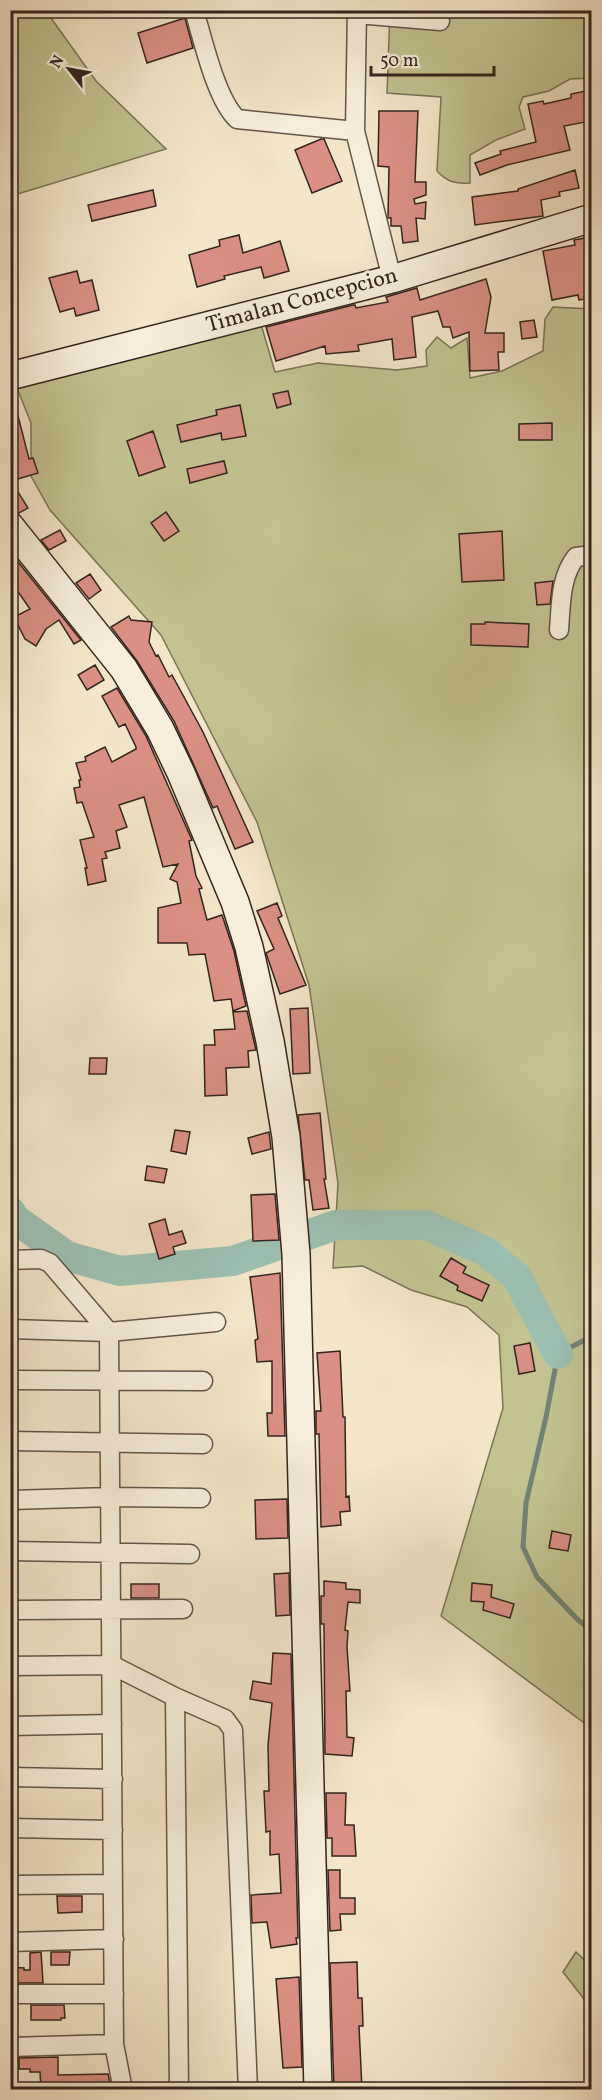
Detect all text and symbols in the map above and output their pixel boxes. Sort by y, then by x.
north arrow [39,39,99,99]
scale bar [371,39,494,77]
text: 50 m [380,49,419,74]
text: N [45,51,70,73]
street label: Timalan Concepcion [203,261,401,341]

